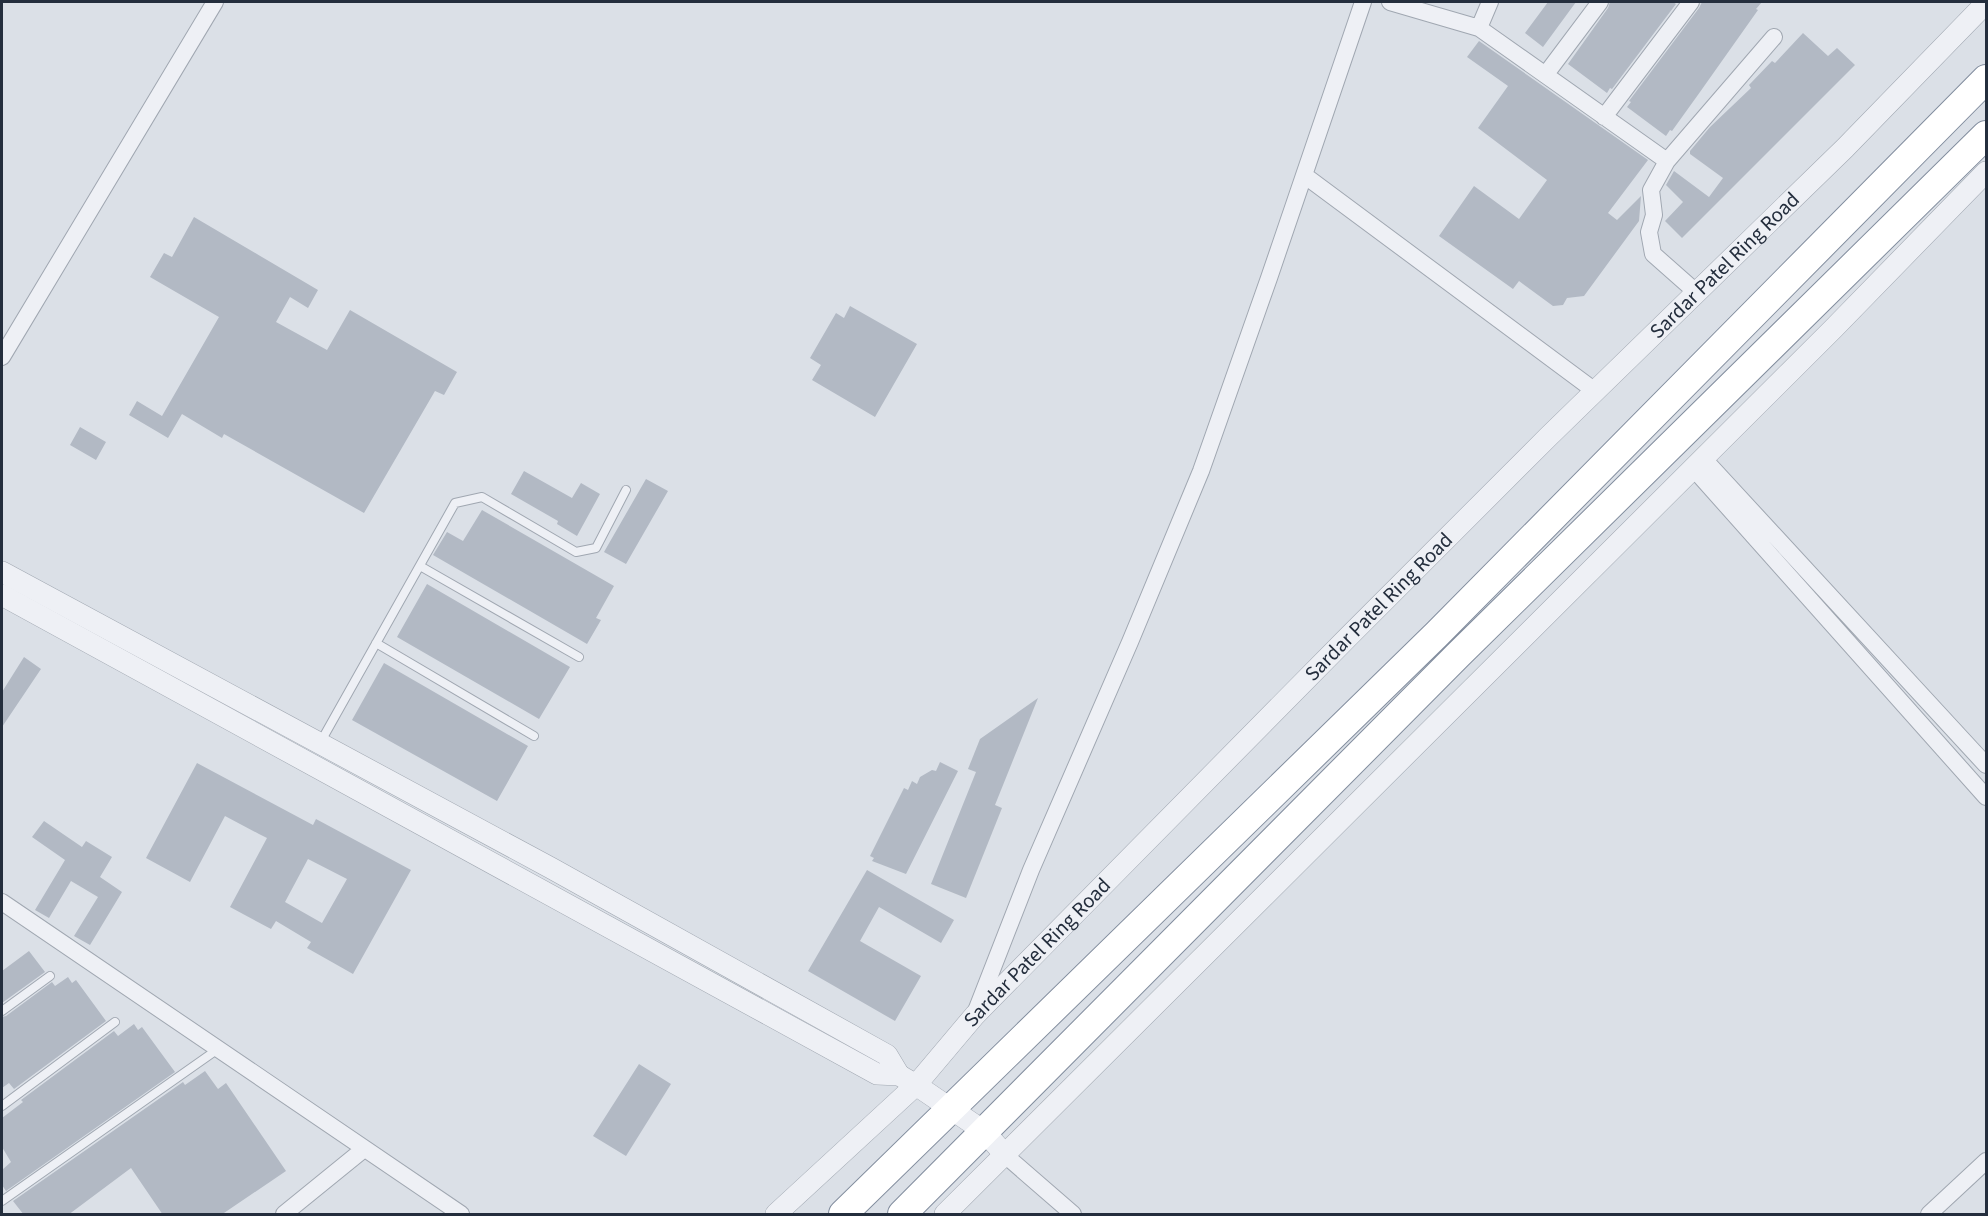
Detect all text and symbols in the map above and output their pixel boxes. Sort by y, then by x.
street label: Sardar Patel Ring Road [1643,185,1806,346]
street label: Sardar Patel Ring Road [1298,526,1459,688]
street label: Sardar Patel Ring Road [956,871,1118,1033]

